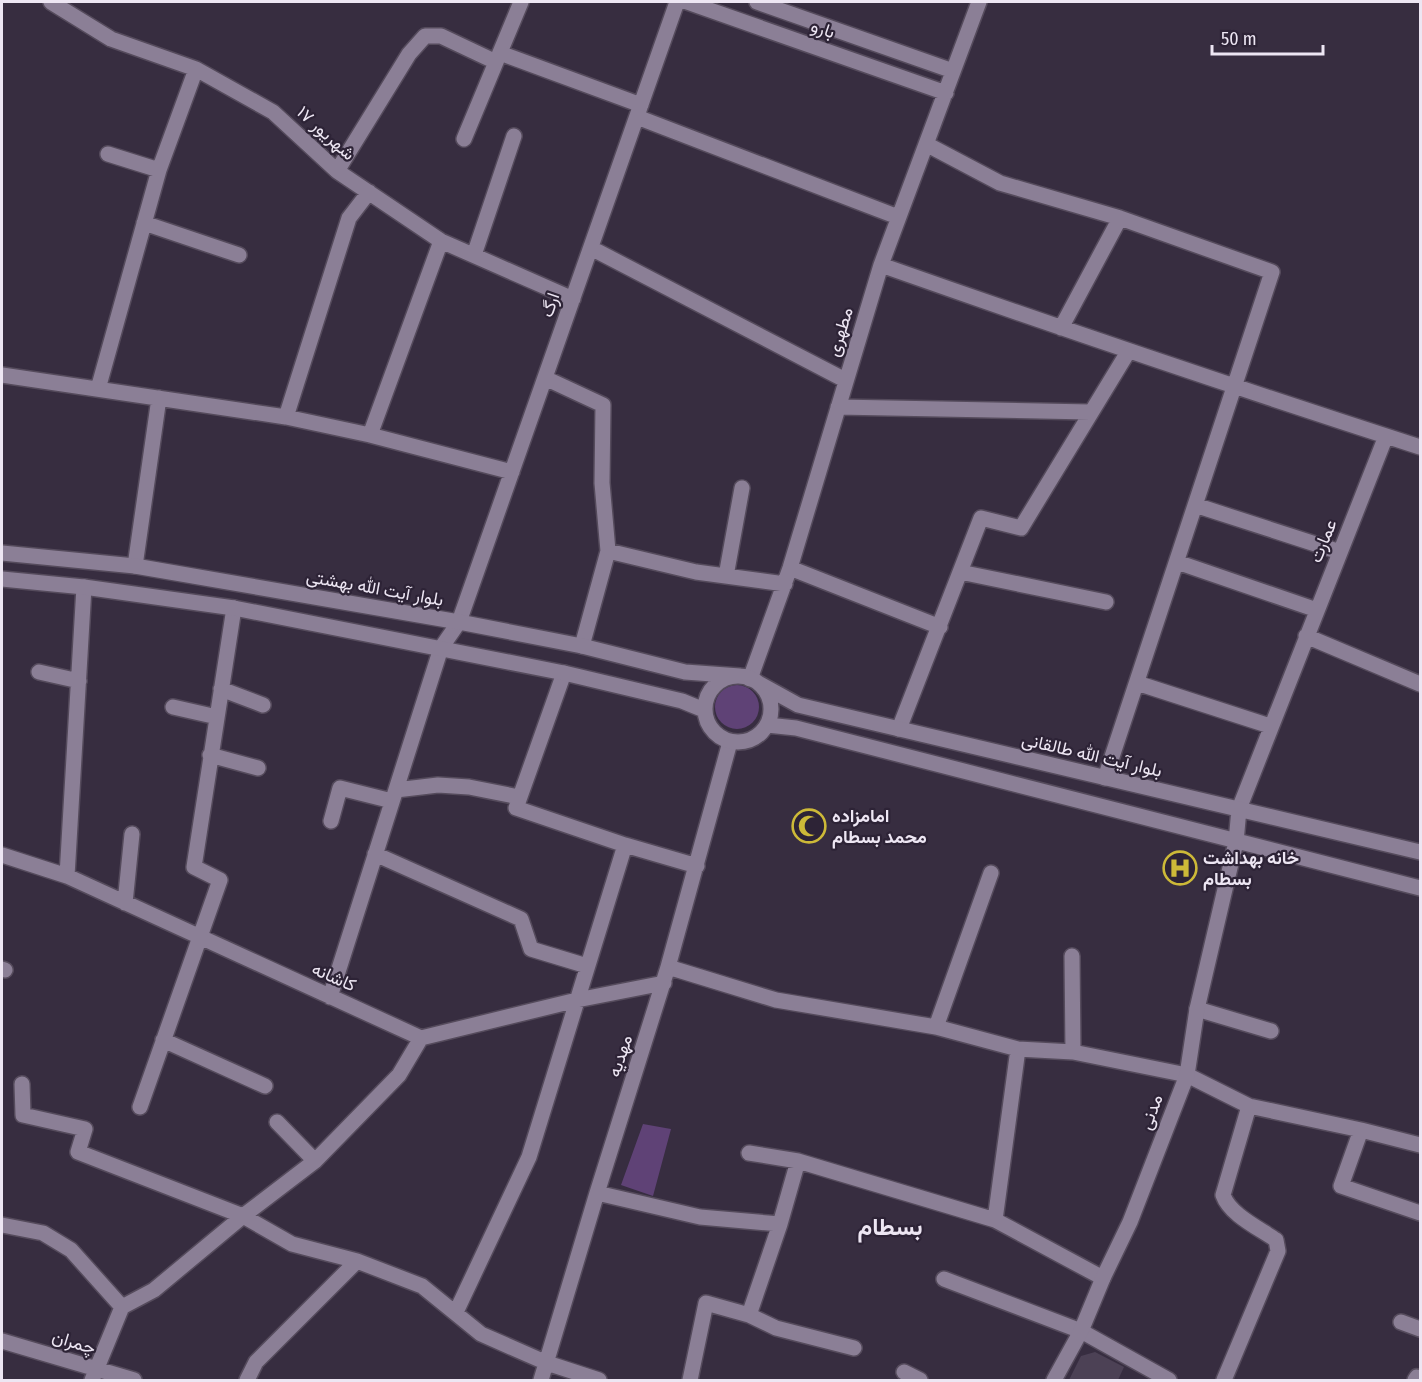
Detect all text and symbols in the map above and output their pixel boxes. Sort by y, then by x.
street label: بارو [808,15,838,43]
scale bar [1212,18,1323,56]
text: 50 m [1221,28,1257,50]
street label: ۱۷ شهریور [292,101,360,165]
street label: ارگ [536,290,564,320]
street label: مطهری [822,305,858,359]
street label: عمارت [1304,516,1342,566]
street label: بلوار آیت الله بهشتی [305,565,445,611]
street label: بلوار آیت الله طالقانی [1020,728,1164,782]
place label: امامزاده محمد بسطام [832,805,927,849]
mosque icon: امامزاده محمد بسطام [791,808,827,844]
place label: خانه بهداشت بسطام [1203,847,1299,891]
hospital icon: خانه بهداشت بسطام [1162,850,1198,886]
street label: کاشانه [308,958,360,996]
street label: مهدیه [603,1032,637,1080]
street label: مدنی [1134,1091,1168,1133]
district label: بسطام [857,1213,923,1243]
street label: چمران [49,1325,98,1360]

